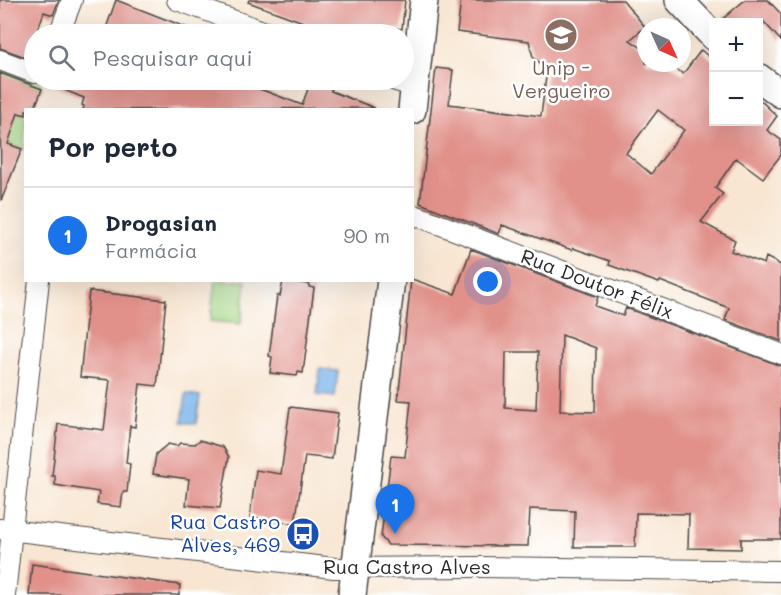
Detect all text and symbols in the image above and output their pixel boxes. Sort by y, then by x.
school or university icon: Unip - Vergueiro [543,17,579,53]
north arrow [637,18,691,72]
map controls [709,18,763,126]
button: + [709,18,763,72]
search box [24,24,414,90]
icon: search [45,41,78,74]
text: Pesquisar aqui [93,43,253,72]
place label: Unip - Vergueiro [512,54,610,103]
button: − [709,72,763,126]
text: Por perto [48,130,177,164]
text: Drogasian [105,208,217,237]
text: 1 [63,222,72,248]
text: 90 m [344,222,390,248]
text: Farmácia [105,237,197,263]
street label: Rua Doutor Félix [517,242,677,324]
your location [473,267,502,296]
pin: 1 [376,484,414,534]
place label: Rua Castro Alves, 469 [170,508,280,557]
bus stop icon: Rua Castro Alves, 469 [285,516,321,552]
street label: Rua Castro Alves [323,553,491,579]

